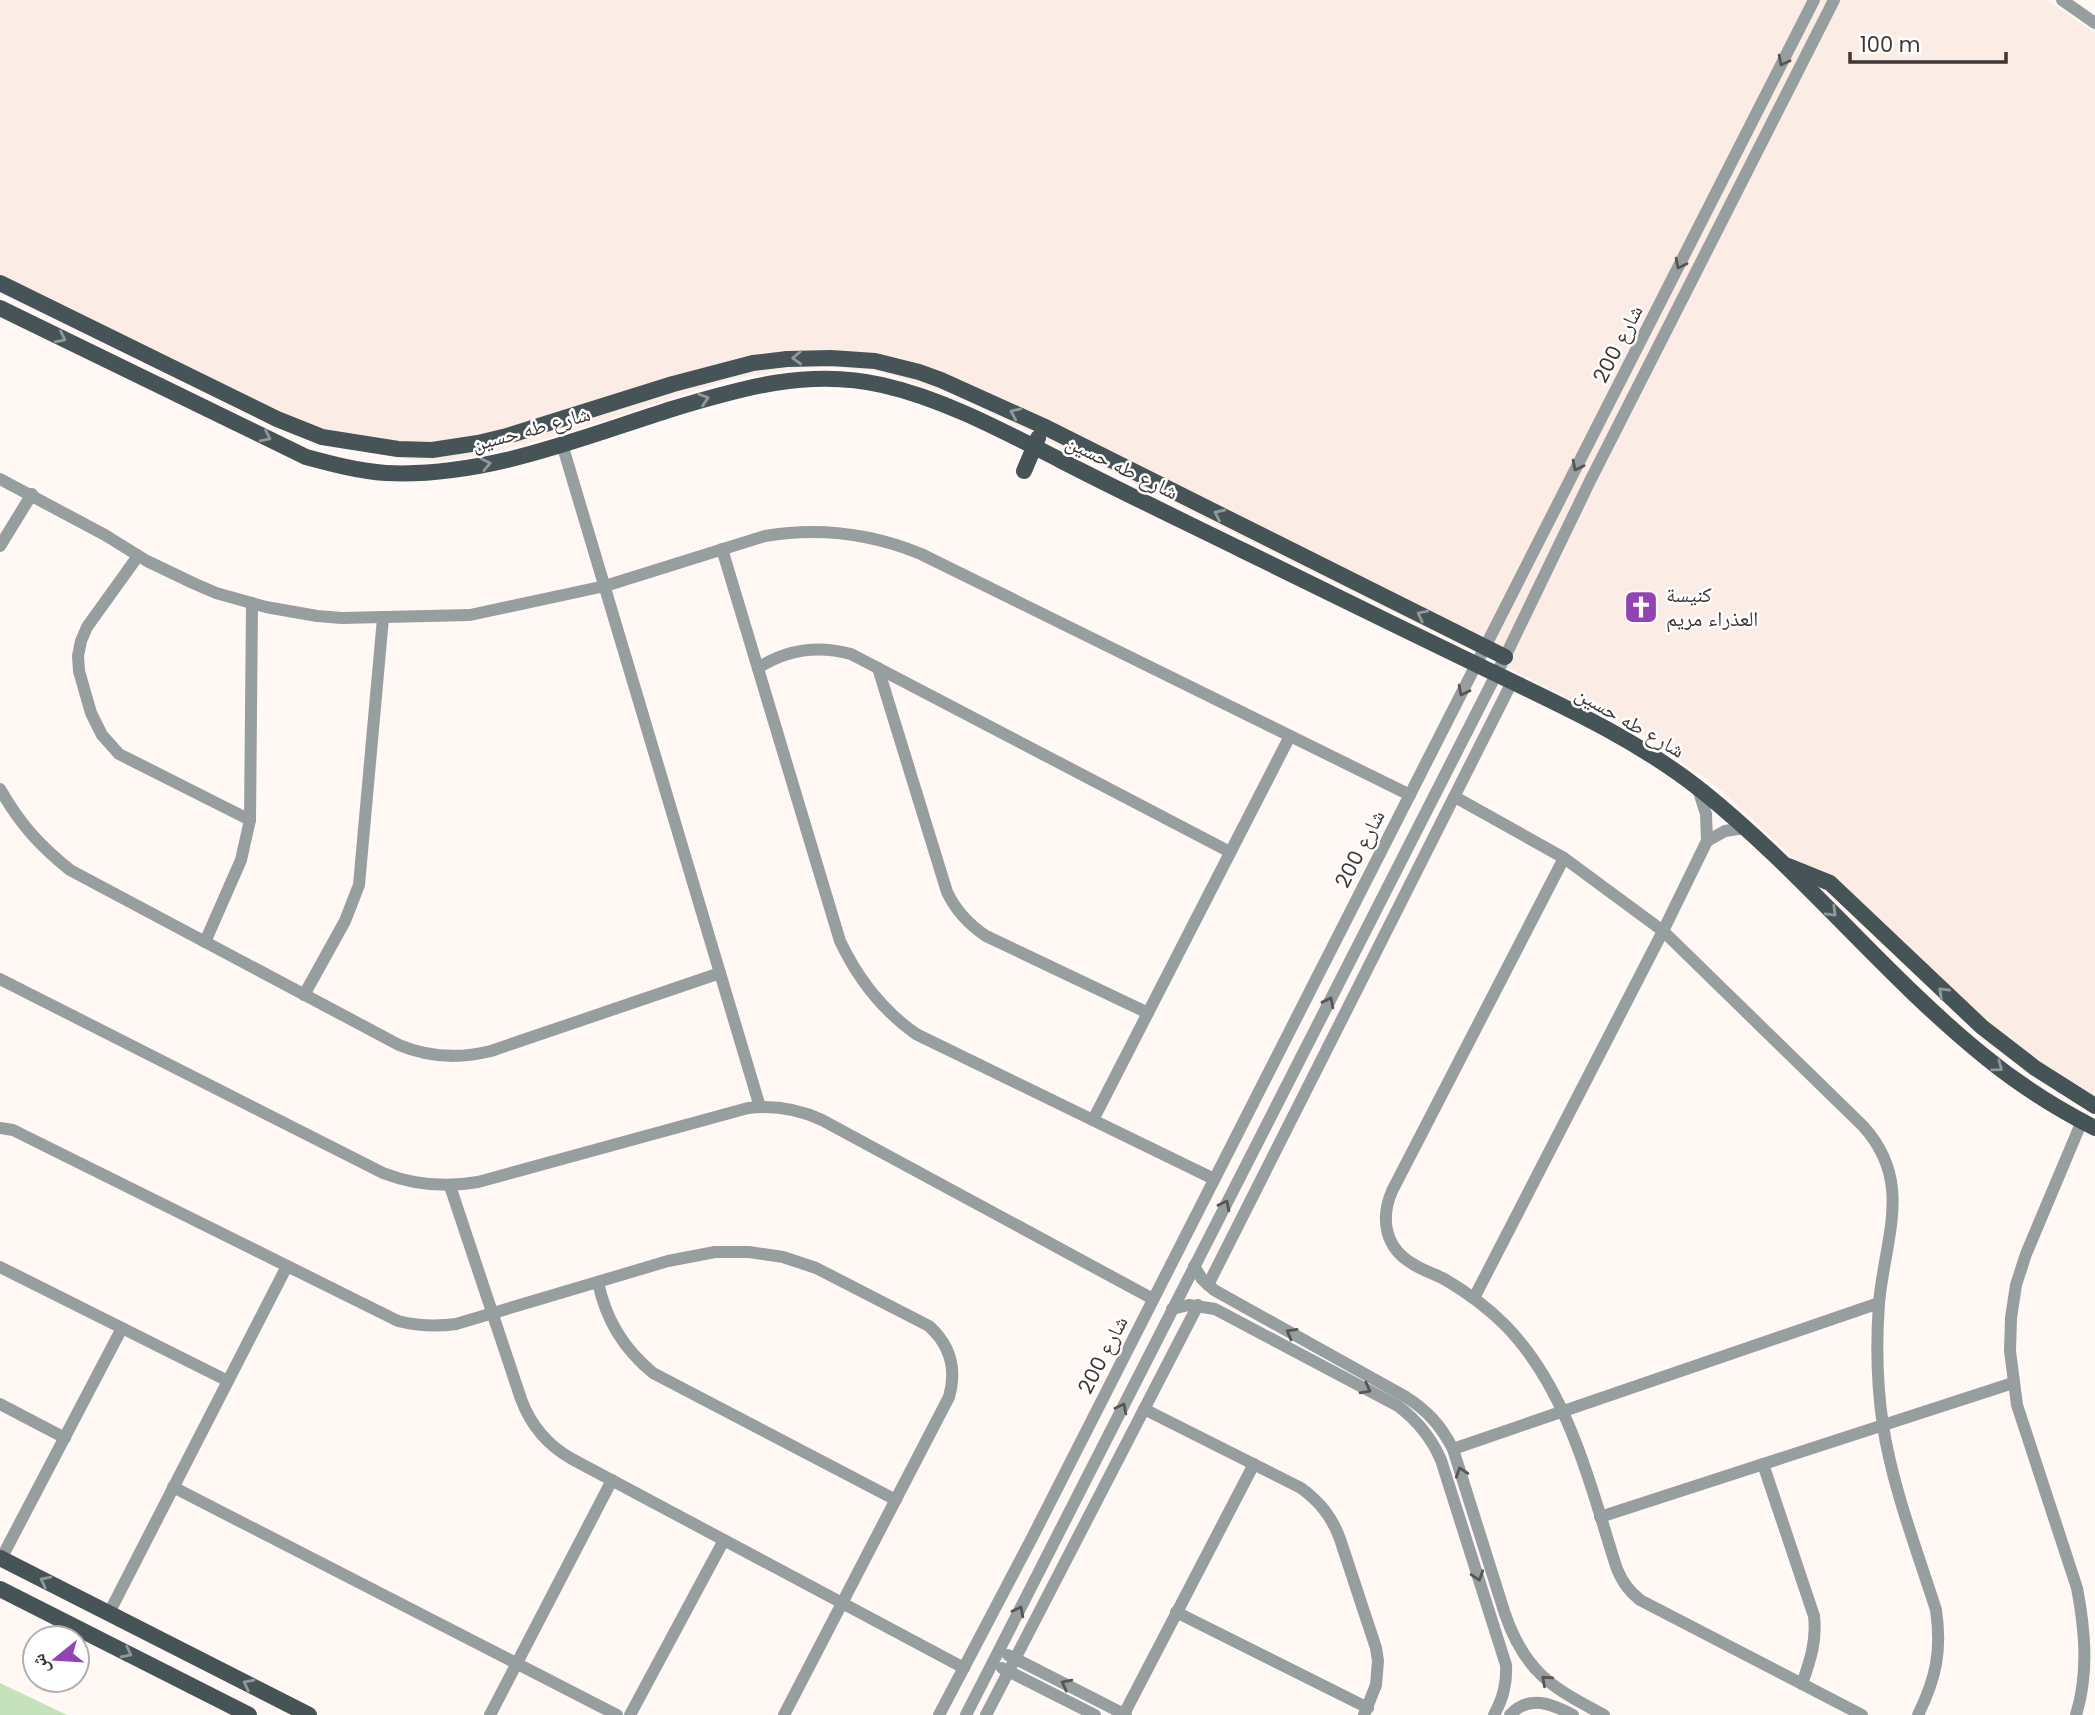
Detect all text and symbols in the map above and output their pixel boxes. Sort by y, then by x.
scale bar [1850,21,2006,65]
text: 100 m [1860,30,1920,59]
one-way arrow [1778,54,1792,66]
one-way arrow [1675,256,1689,269]
street label: شارع 200 [1586,300,1650,388]
one-way arrow [54,329,66,343]
one-way arrow [791,351,802,366]
one-way arrow [698,393,710,407]
street label: شارع طه حسين [468,399,593,458]
one-way arrow [1009,407,1022,421]
street label: شارع طه حسين [1061,427,1183,506]
one-way arrow [259,429,271,443]
one-way arrow [480,457,492,472]
one-way arrow [1571,459,1585,471]
one-way arrow [1214,508,1226,522]
place label: كنيسة العذراء مريم [1666,580,1758,633]
church icon: كنيسة العذراء مريم [1622,588,1660,626]
one-way arrow [1417,610,1429,624]
street label: شارع طه حسين [1570,679,1690,765]
one-way arrow [1457,684,1471,696]
street label: شارع 200 [1328,805,1392,893]
one-way arrow [1824,904,1837,917]
one-way arrow [1938,987,1951,1000]
one-way arrow [1320,997,1334,1009]
one-way arrow [1991,1059,2003,1072]
one-way arrow [1217,1200,1231,1212]
street label: شارع 200 [1071,1311,1135,1399]
one-way arrow [1286,1328,1298,1341]
one-way arrow [1359,1381,1371,1394]
one-way arrow [1113,1403,1127,1415]
one-way arrow [1454,1466,1469,1478]
one-way arrow [1469,1569,1484,1581]
one-way arrow [40,1576,52,1590]
one-way arrow [1010,1605,1024,1618]
north arrow [21,1624,91,1694]
one-way arrow [120,1645,132,1659]
text: ش [24,1650,56,1678]
one-way arrow [1541,1676,1554,1688]
one-way arrow [1061,1678,1073,1692]
one-way arrow [243,1679,255,1693]

